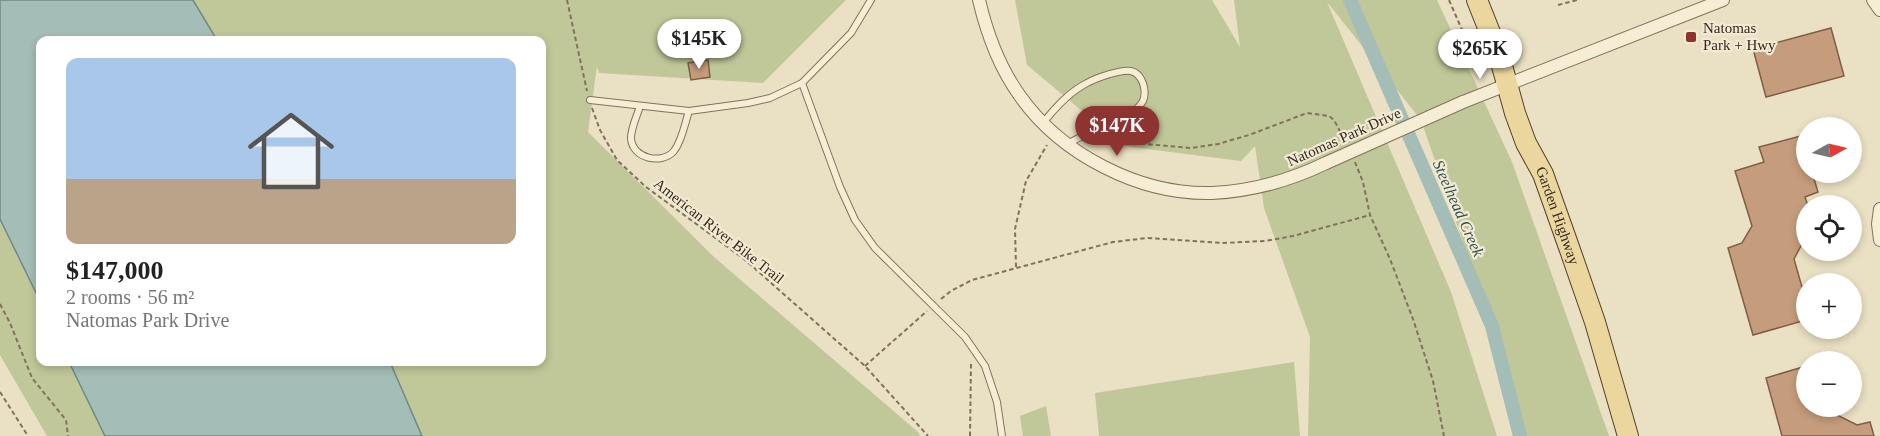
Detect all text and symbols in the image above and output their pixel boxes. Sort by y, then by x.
pin: $145K [657,19,741,70]
place label: Natomas Park + Hwy [1703,20,1776,53]
text: $145K [671,27,727,49]
pin: $265K [1438,29,1522,80]
marker: Natomas Park + Hwy [1684,30,1698,44]
text: $265K [1452,37,1508,59]
icon: home [237,97,345,205]
street label: Natomas Park Drive [1285,105,1404,169]
pin: $147K [1075,106,1159,157]
text: $147K [1089,114,1145,136]
north arrow [1796,117,1862,183]
map controls [1796,117,1862,417]
water label: Steelhead Creek [1430,157,1488,260]
street label: Garden Highway [1533,164,1583,267]
street label: American River Bike Trail [651,175,787,287]
button: locate [1796,195,1862,261]
text: $147,000 [66,256,164,285]
button: + [1796,273,1862,339]
text: 2 rooms · 56 m² [66,286,194,308]
text: Natomas Park Drive [66,309,229,331]
button: − [1796,351,1862,417]

